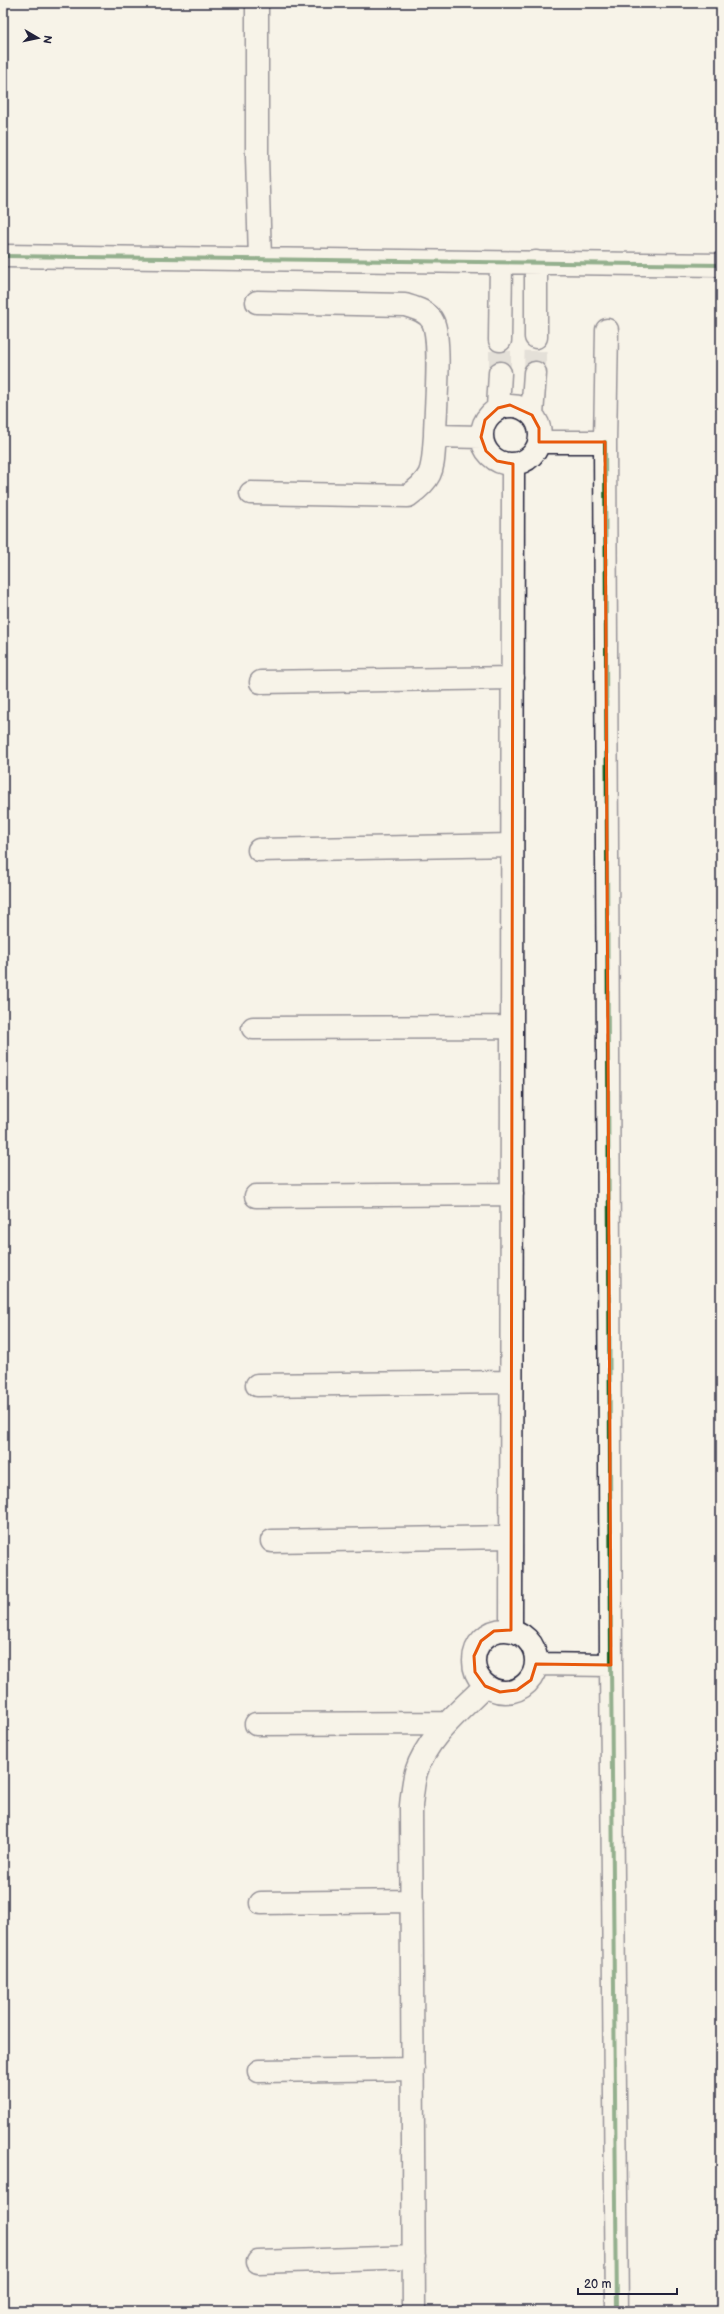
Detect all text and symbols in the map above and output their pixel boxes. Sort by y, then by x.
north arrow [18,18,58,58]
text: N [40,34,54,45]
scale bar [578,2270,677,2296]
text: 20 m [584,2277,611,2292]

